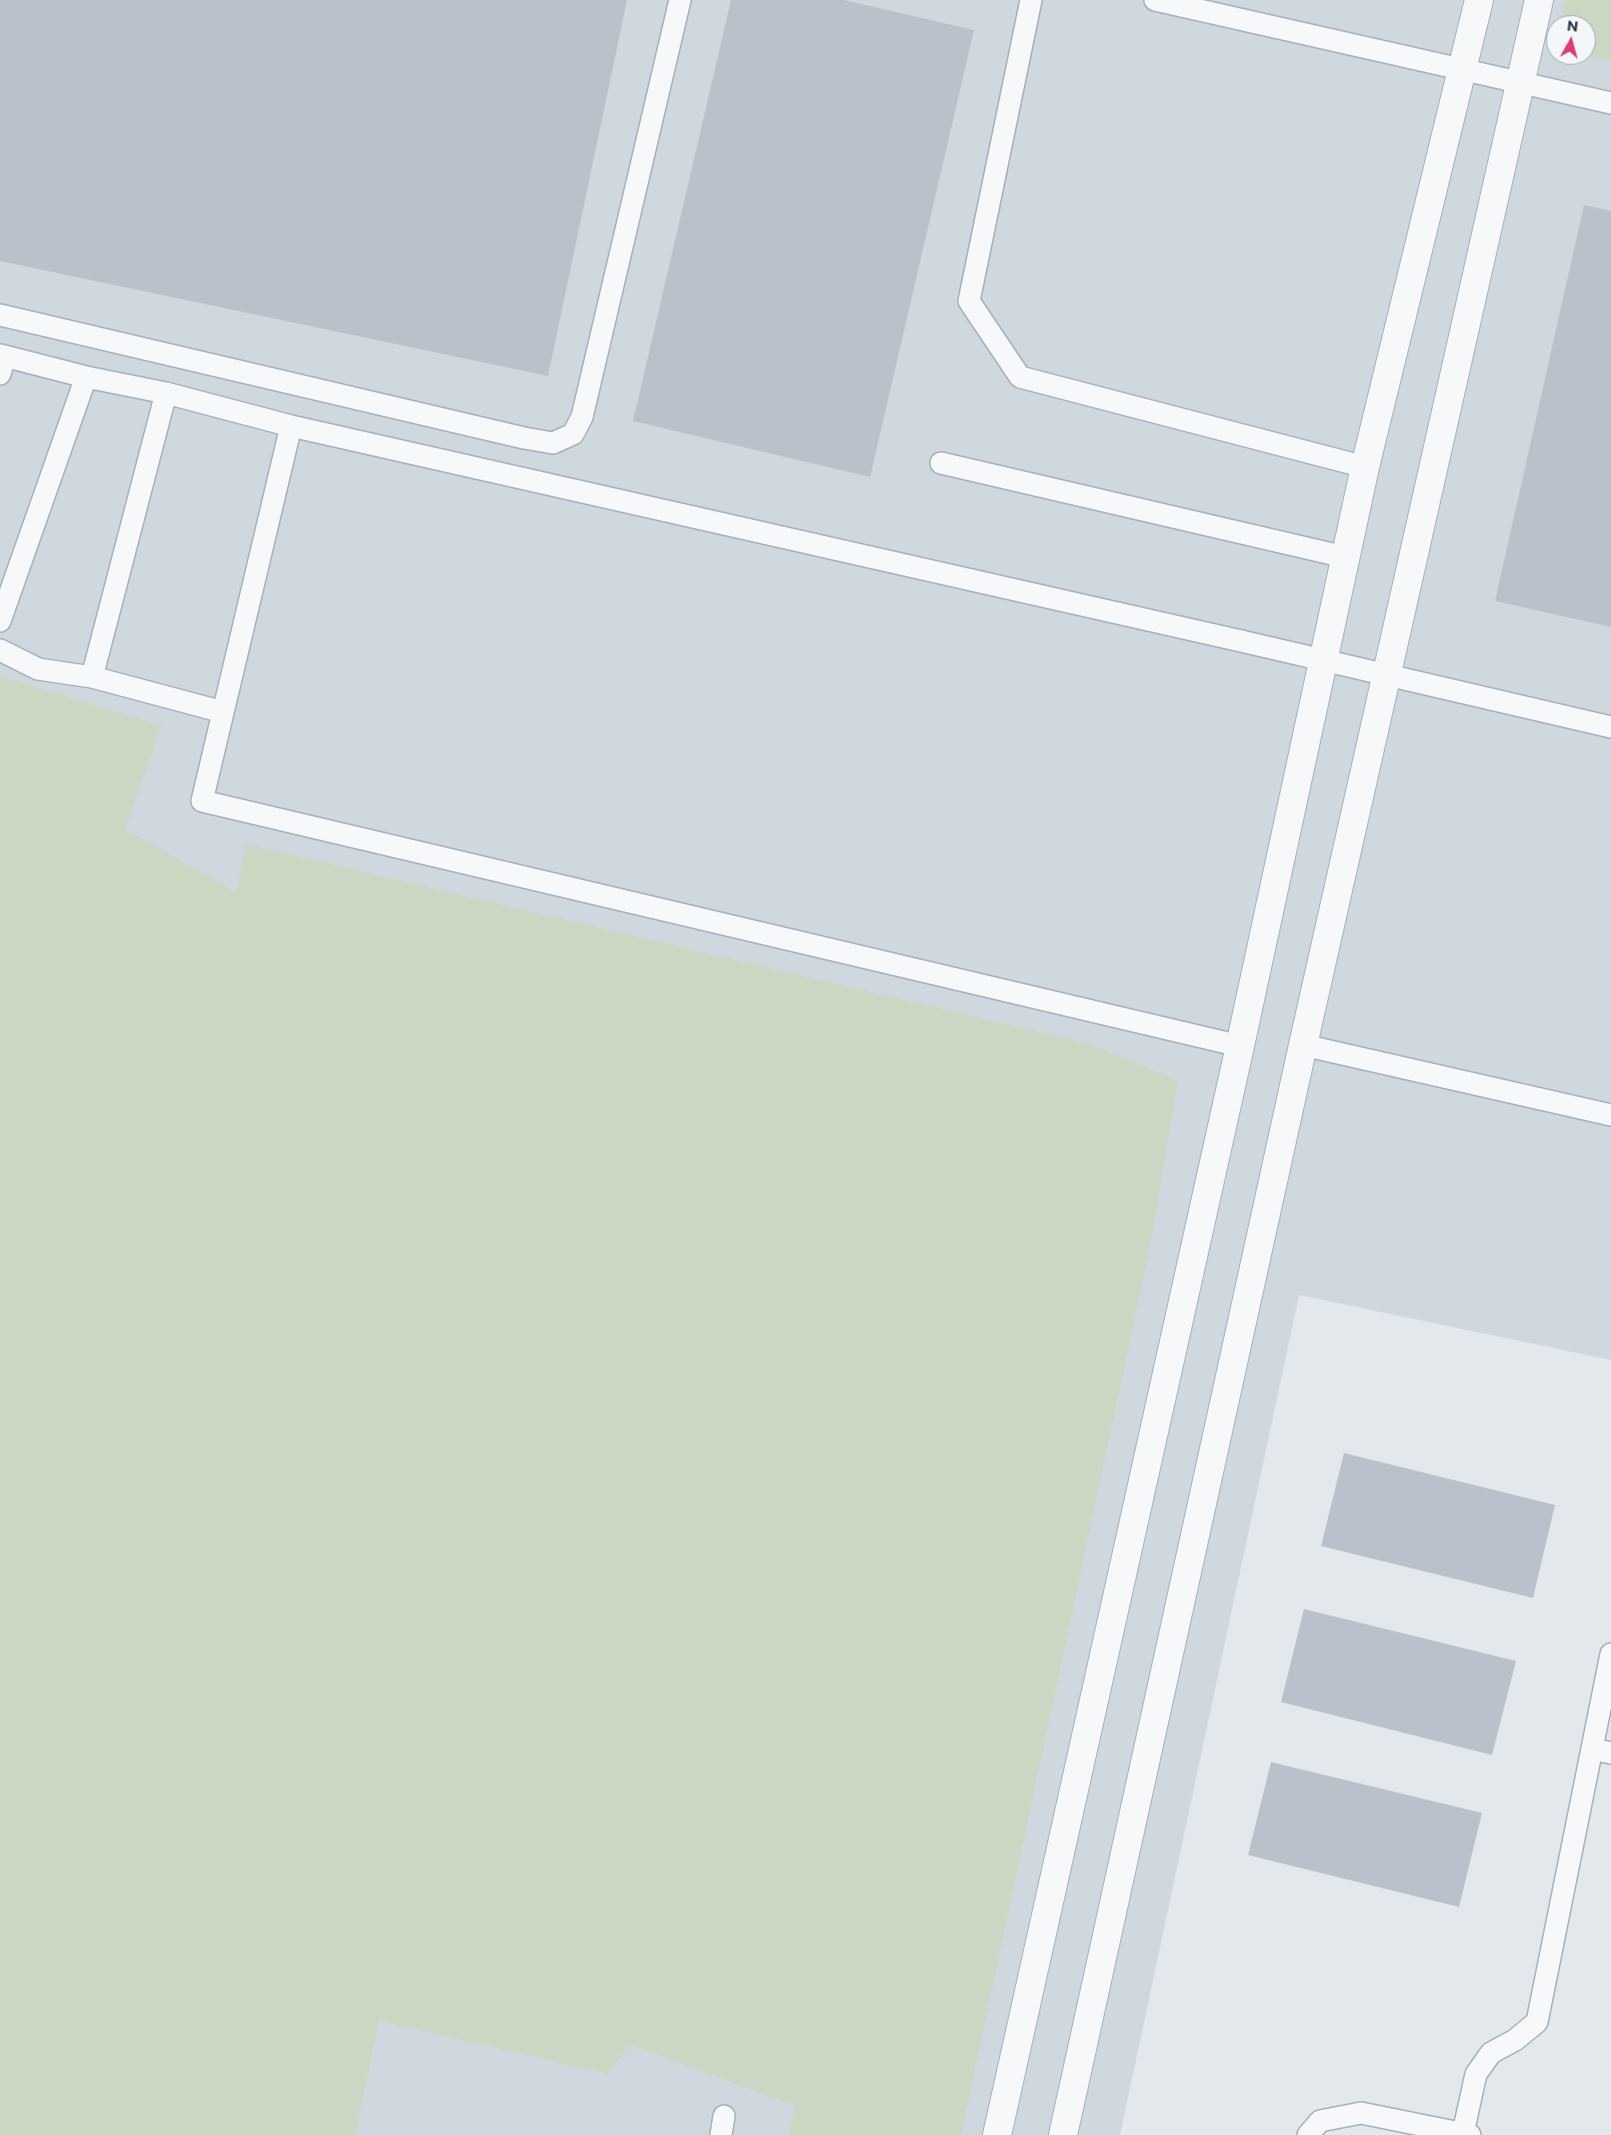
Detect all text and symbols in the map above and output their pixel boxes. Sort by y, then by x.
north arrow [1546,15,1596,65]
text: N [1566,16,1579,36]

